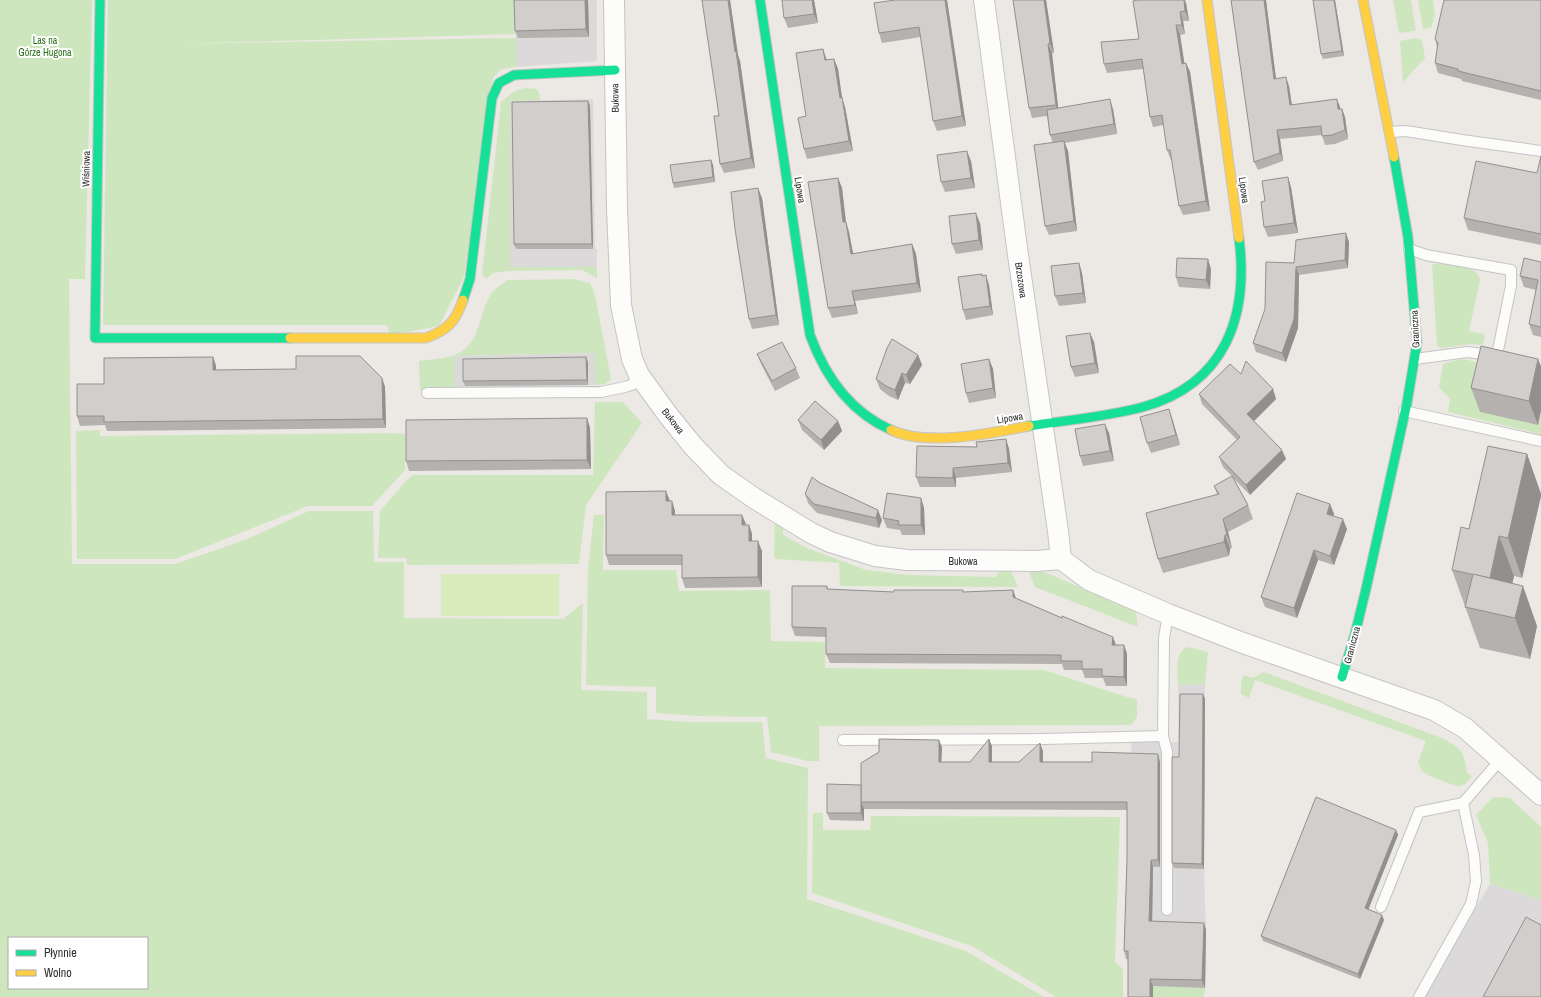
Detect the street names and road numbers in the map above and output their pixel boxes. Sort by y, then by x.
street label: Bukowa [608,83,622,113]
street label: Wiśniowa [79,150,93,187]
street label: Lipowa [792,176,809,205]
street label: Lipowa [1236,176,1252,204]
street label: Brzozowa [1012,261,1030,299]
street label: Graniczna [1407,309,1422,348]
street label: Bukowa [659,406,687,437]
street label: Lipowa [996,409,1025,426]
street label: Bukowa [948,555,978,568]
street label: Graniczna [1341,625,1363,665]

